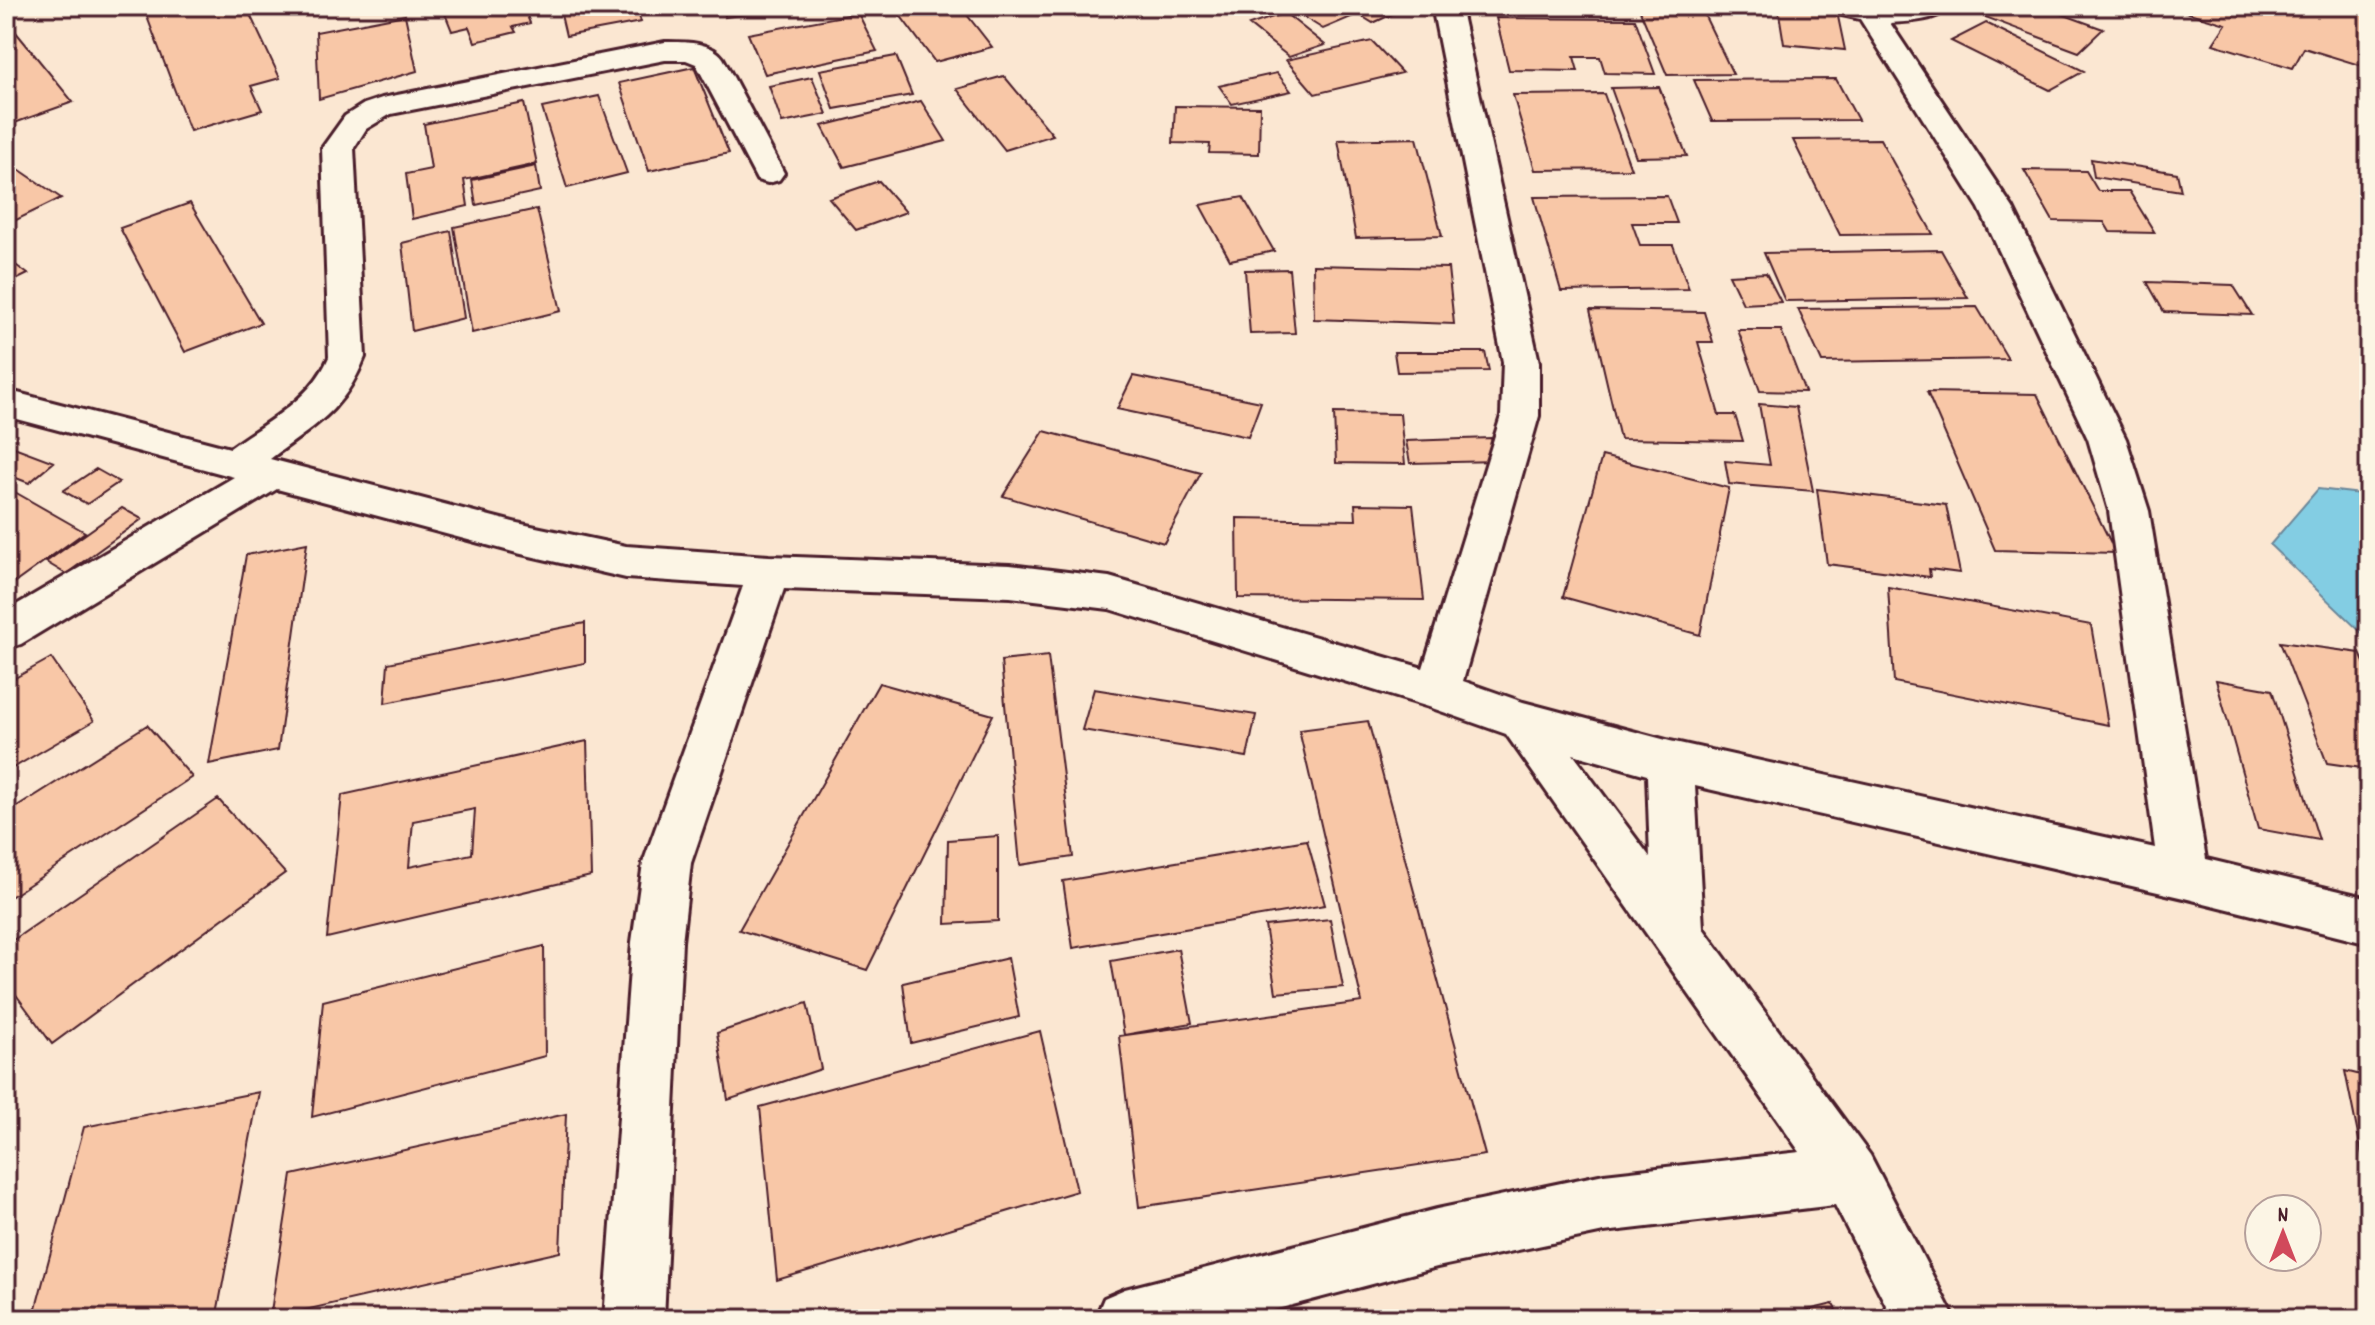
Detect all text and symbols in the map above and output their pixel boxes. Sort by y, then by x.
north arrow [2243,1193,2323,1273]
text: N [2278,1201,2289,1232]

